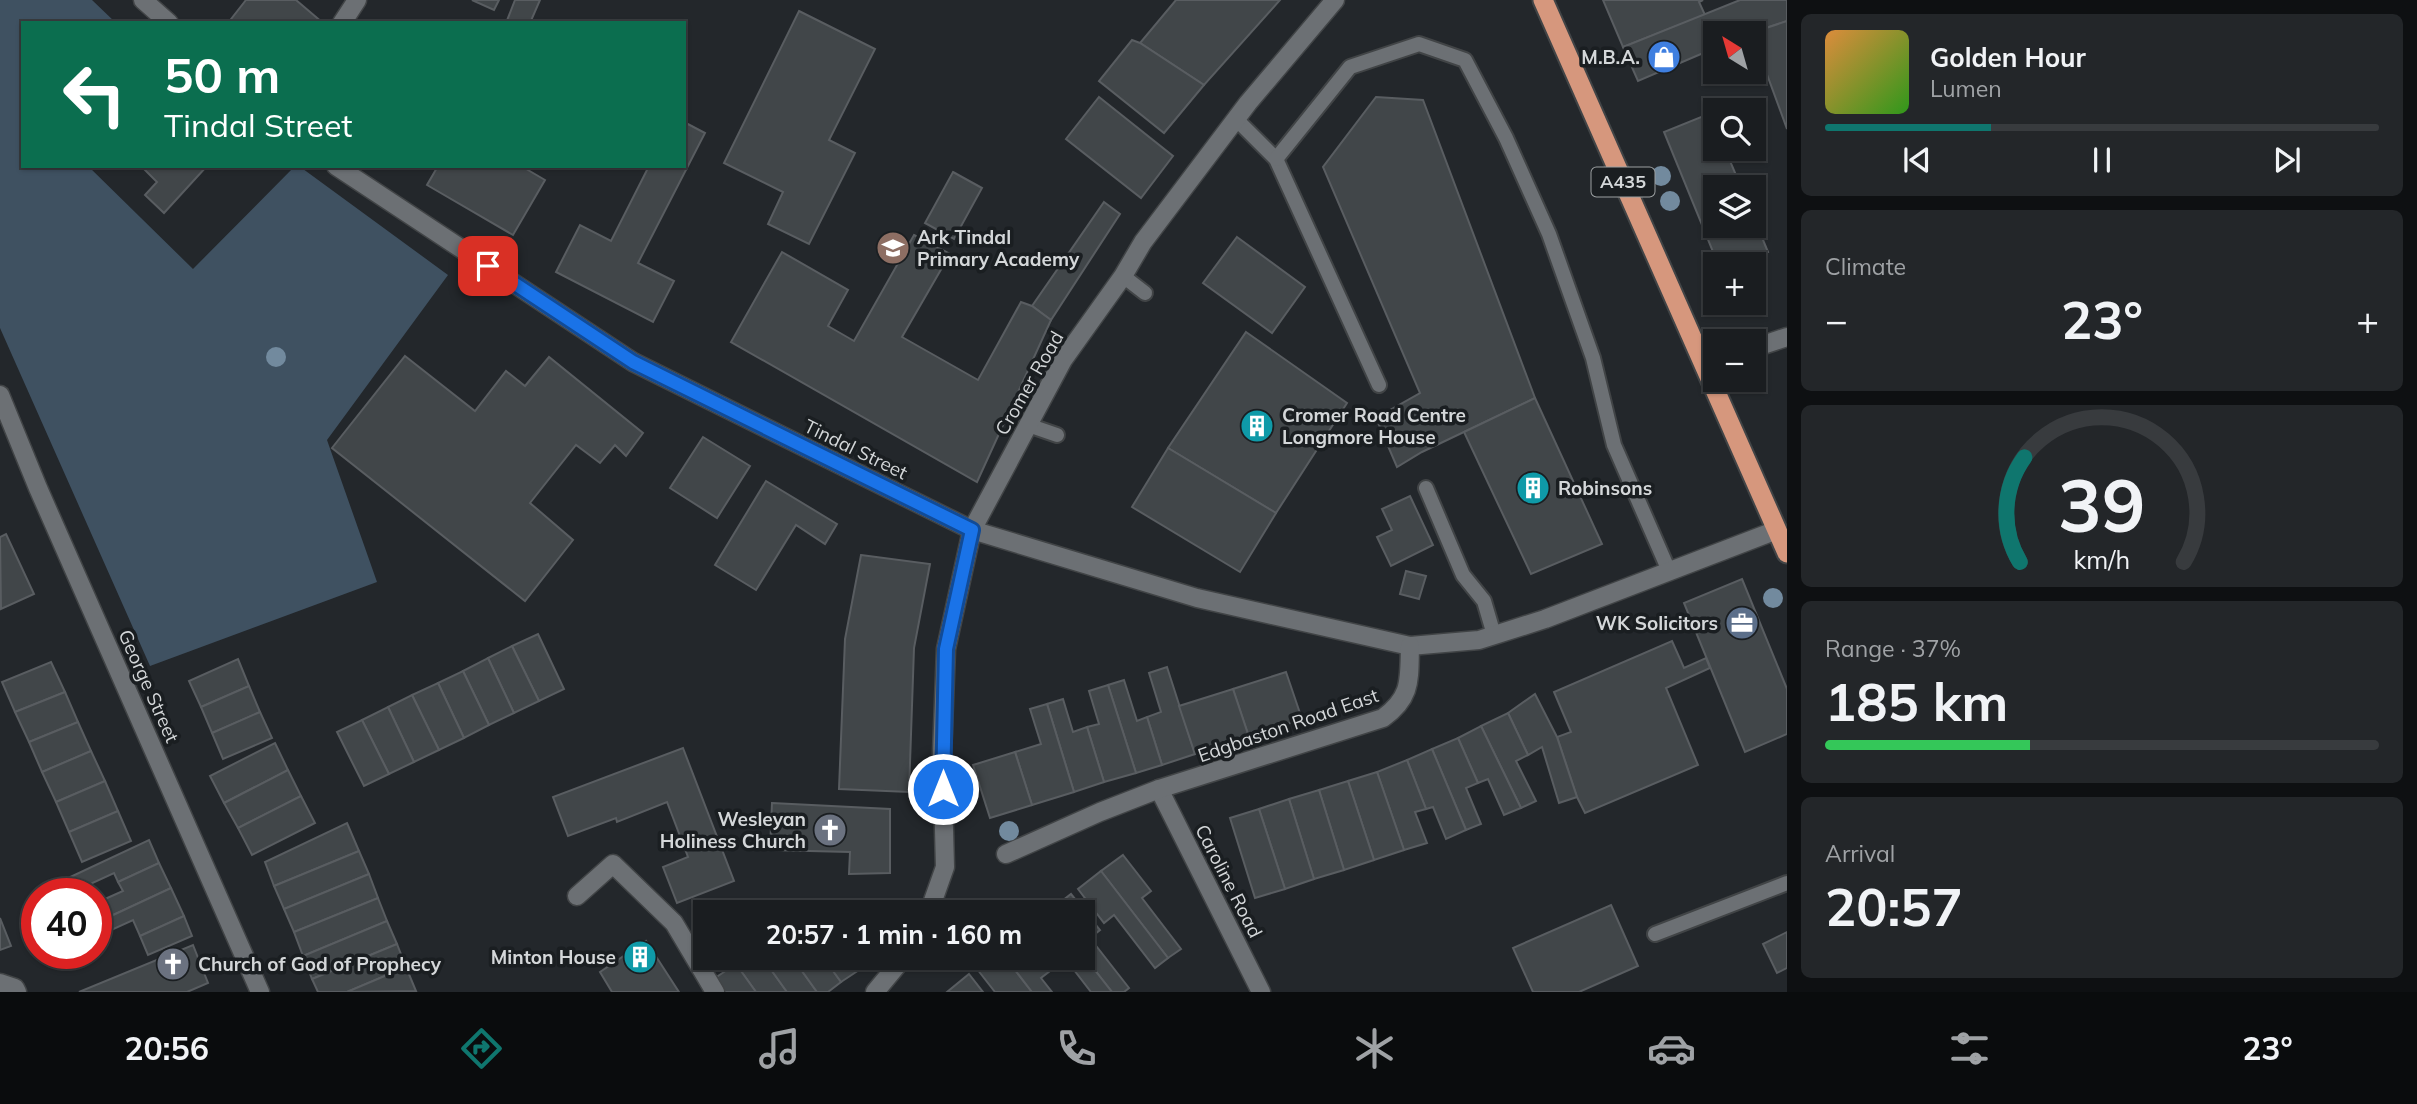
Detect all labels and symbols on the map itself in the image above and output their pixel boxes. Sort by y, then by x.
north arrow [1703,21,1766,84]
shop icon: M.B.A. [1645,38,1683,76]
place label: M.B.A. [1581,45,1640,69]
road number: A435 [1592,168,1654,196]
place label: Ark Tindal Primary Academy [917,225,1080,271]
school or university icon: Ark Tindal Primary Academy [874,229,912,267]
pin [458,236,518,296]
street label: Cromer Road [990,327,1068,439]
place label: Cromer Road Centre Longmore House [1282,403,1466,449]
building icon: Cromer Road Centre Longmore House [1238,407,1276,445]
street label: Tindal Street [800,414,912,484]
building icon: Robinsons [1514,469,1552,507]
place label: Robinsons [1558,476,1652,500]
office icon: WK Solicitors [1723,604,1761,642]
place label: WK Solicitors [1596,611,1718,635]
street label: George Street [113,626,185,747]
street label: Edgbaston Road East [1194,683,1382,767]
position arrow [906,752,980,826]
place label: Wesleyan Holiness Church [660,807,806,853]
church icon: Wesleyan Holiness Church [811,811,849,849]
street label: Caroline Road [1190,820,1268,942]
speed limit sign: 40 [21,878,112,969]
building icon: Minton House [621,938,659,976]
church icon: Church of God of Prophecy [154,945,192,983]
place label: Minton House [491,945,616,969]
place label: Church of God of Prophecy [198,952,442,976]

